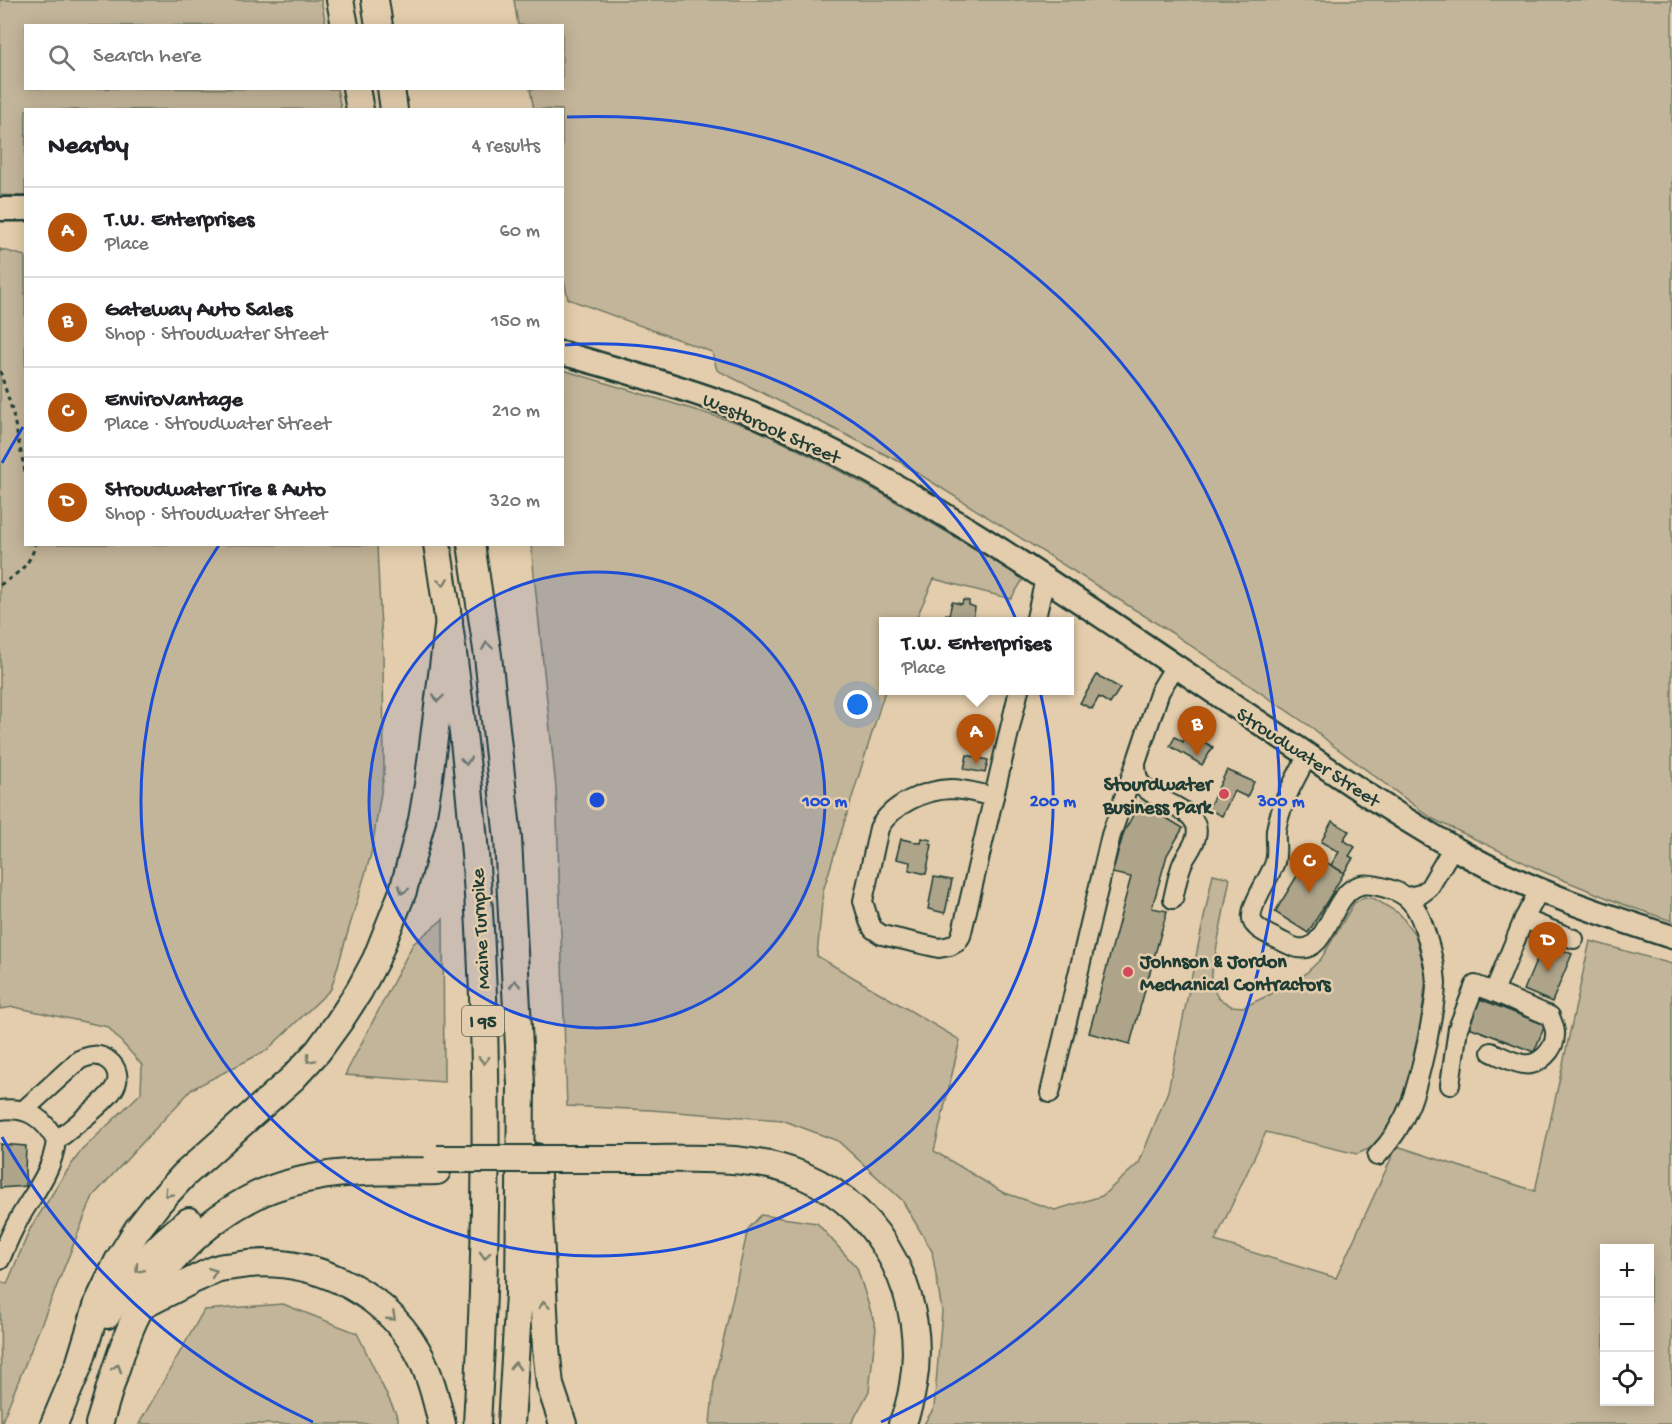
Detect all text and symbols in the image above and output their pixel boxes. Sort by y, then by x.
search box [24,24,564,90]
icon: search [45,41,78,74]
text: Search here [93,44,201,70]
text: Nearby [48,132,129,163]
text: 4 results [472,136,540,159]
text: T.W. Enterprises [105,208,254,234]
text: A [62,221,73,244]
text: 60 m [500,221,540,244]
text: Place [105,234,149,257]
text: Gateway Auto Sales [105,298,292,324]
text: B [62,311,73,334]
text: 150 m [491,311,540,334]
text: Shop · Stroudwater Street [105,324,327,347]
text: EnviroVantage [105,388,243,414]
street label: Westbrook Street [698,390,845,472]
text: C [62,401,73,424]
text: 210 m [492,401,540,424]
text: Place · Stroudwater Street [105,414,331,437]
text: Stroudwater Tire & Auto [105,478,326,504]
text: D [61,491,74,514]
text: 320 m [490,491,540,514]
text: Shop · Stroudwater Street [105,504,327,527]
one-way arrow [436,577,449,587]
popup [879,617,1074,695]
text: T.W. Enterprises [902,632,1051,658]
one-way arrow [481,641,493,650]
text: Place [902,658,945,681]
your location [843,690,872,719]
one-way arrow [433,694,445,703]
street label: Stroudwater Street [1231,704,1385,815]
pin: B [1178,706,1216,756]
pin: A [956,714,996,764]
one-way arrow [459,756,472,766]
place label: Stourdwater Business Park [1102,775,1214,821]
marker: Stourdwater Business Park [1217,787,1231,801]
centre of rings [587,790,607,810]
text: 100 m [802,792,848,813]
text: 200 m [1030,792,1076,813]
text: 300 m [1257,792,1305,813]
pin: C [1290,844,1328,893]
street label: Maine Turnpike [468,867,497,990]
one-way arrow [398,884,410,895]
pin: D [1528,922,1568,972]
place label: Johnson & Jordon Mechanical Contractors [1139,952,1332,998]
marker: Johnson & Jordon Mechanical Contractors [1121,965,1135,979]
one-way arrow [509,979,522,988]
road number: I 95 [462,1006,504,1036]
one-way arrow [306,1053,317,1063]
one-way arrow [478,1056,491,1065]
one-way arrow [164,1185,175,1196]
map controls [1600,1244,1654,1406]
button: + [1600,1244,1654,1298]
one-way arrow [479,1251,491,1260]
one-way arrow [136,1262,147,1273]
one-way arrow [207,1266,218,1279]
button: − [1600,1298,1654,1352]
one-way arrow [537,1300,550,1309]
one-way arrow [384,1310,395,1321]
button: locate [1600,1352,1654,1406]
one-way arrow [508,1361,521,1370]
one-way arrow [110,1363,122,1374]

